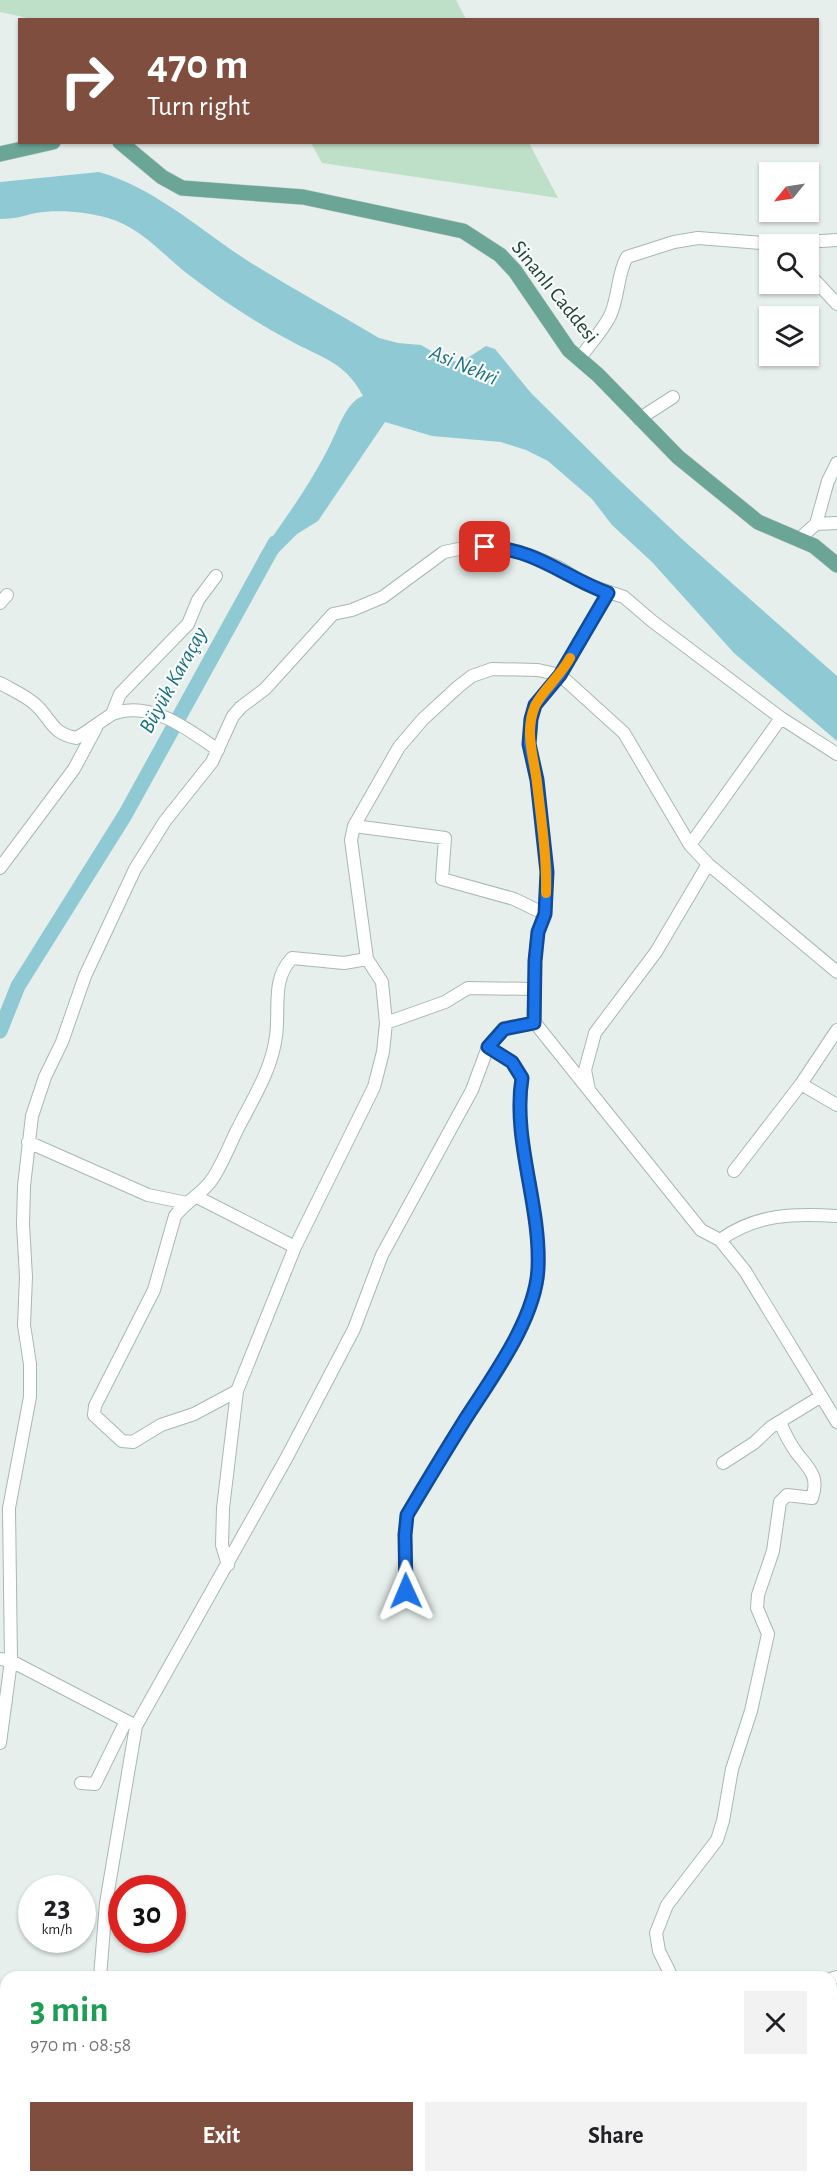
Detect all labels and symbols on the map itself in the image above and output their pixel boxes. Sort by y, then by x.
north arrow [759,162,819,222]
street label: Sinanlı Caddesi [508,237,602,347]
water label: Asi Nehri [426,340,501,389]
pin [459,521,510,572]
water label: Büyük Karaçay [135,623,211,737]
position arrow [374,1559,438,1623]
speed limit sign: 30 [108,1875,186,1953]

